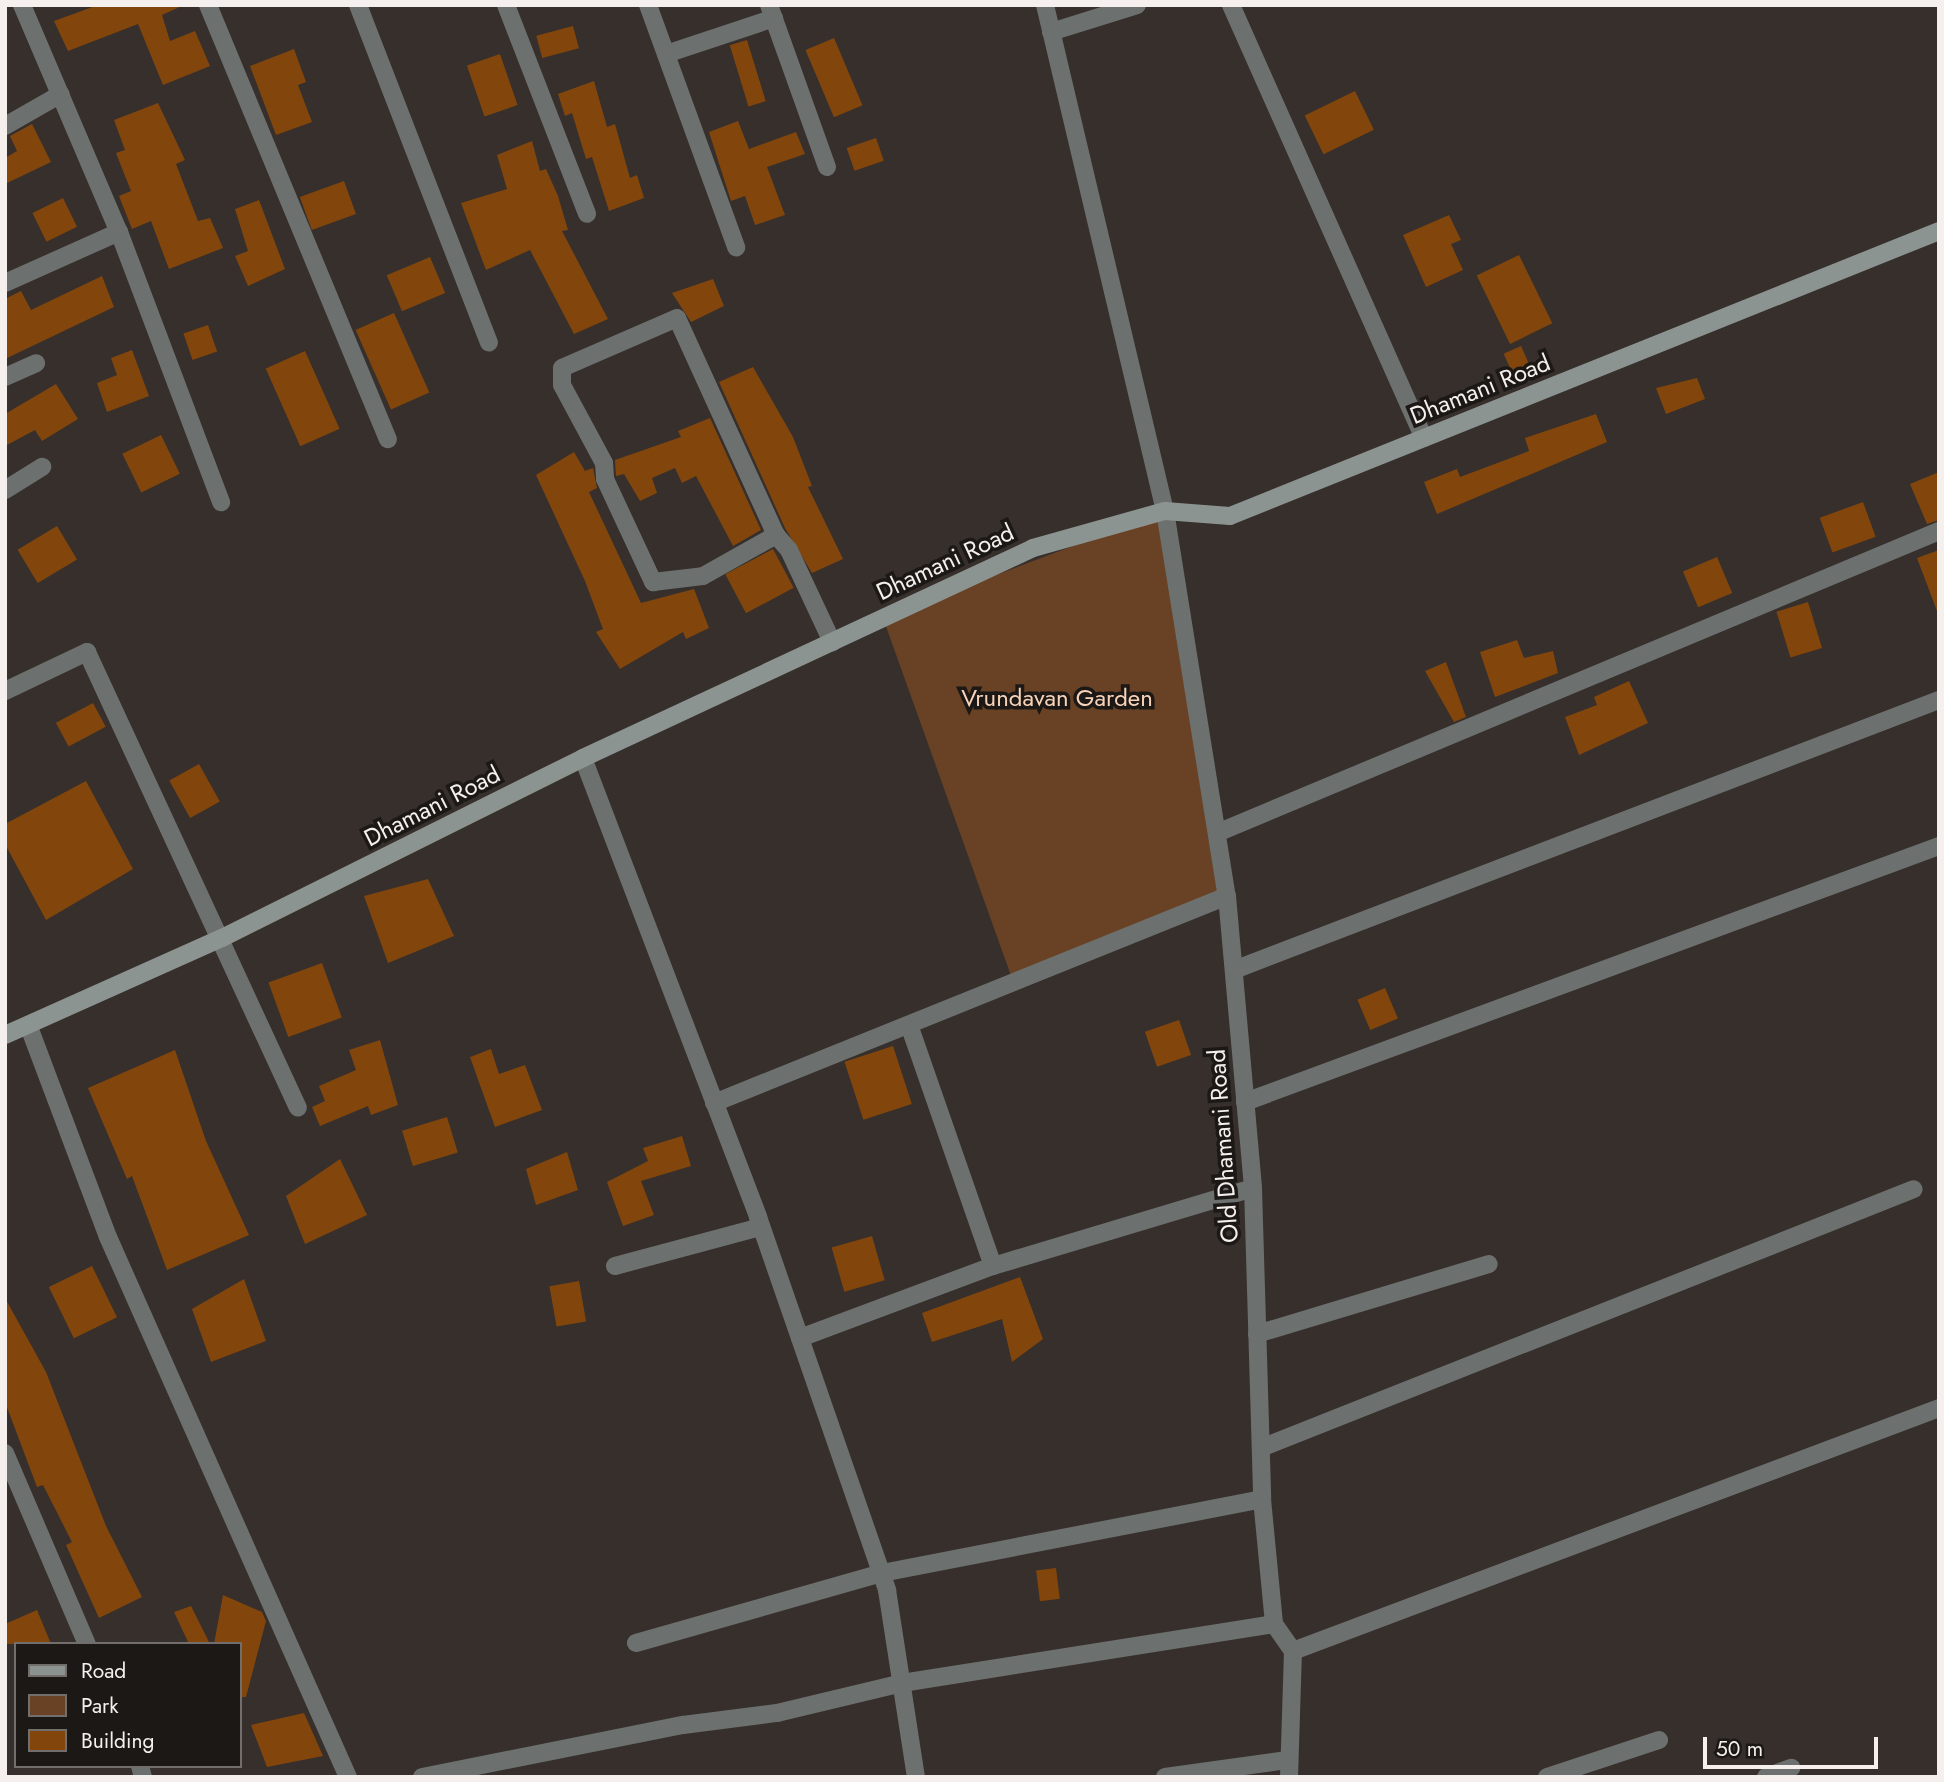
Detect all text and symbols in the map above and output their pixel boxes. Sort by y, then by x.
street label: Dhamani Road [1406,348,1554,430]
street label: Dhamani Road [872,518,1018,606]
park label: Vrundavan Garden [961,684,1153,712]
street label: Dhamani Road [359,759,505,853]
street label: Old Dhamani Road [1202,1048,1244,1244]
legend [14,1642,242,1768]
text: Road [81,1656,126,1686]
text: Park [81,1691,118,1721]
scale bar [1706,1722,1881,1766]
text: Building [81,1726,154,1756]
text: 50 m [1716,1734,1763,1764]

